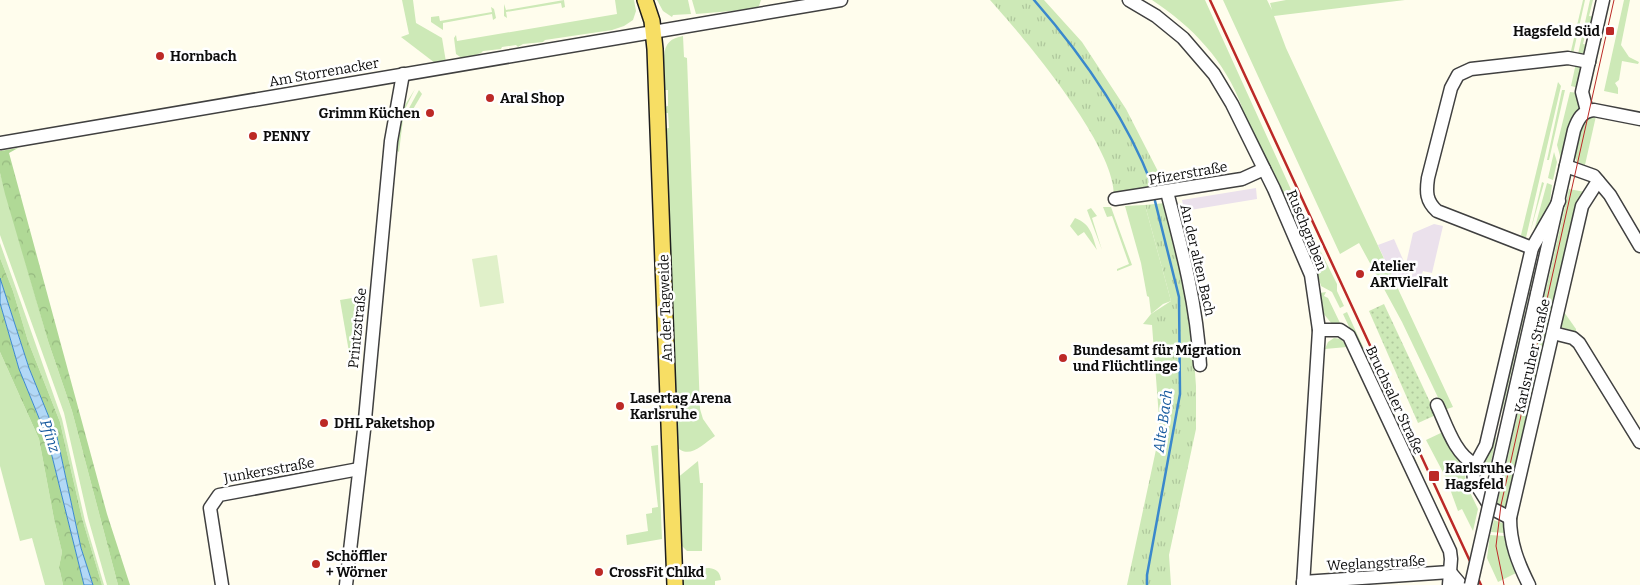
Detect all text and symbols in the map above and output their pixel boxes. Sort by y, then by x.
place label: Hagsfeld Süd [1513,23,1601,40]
marker: Hagsfeld Süd [1604,25,1616,37]
place label: Hornbach [170,48,237,65]
marker: Hornbach [154,50,166,62]
street label: Am Storrenacker [268,54,380,91]
place label: Aral Shop [500,90,565,107]
marker: Aral Shop [484,92,496,104]
place label: Grimm Küchen [319,105,420,122]
marker: Grimm Küchen [424,107,436,119]
place label: PENNY [263,128,311,145]
marker: PENNY [247,130,259,142]
street label: Pfizerstraße [1147,158,1229,189]
street label: Ruschgraben [1283,187,1331,273]
street label: An der alten Bach [1176,203,1219,318]
street label: An der Tagweide [655,254,676,362]
place label: Atelier ARTVielFalt [1370,258,1449,291]
marker: Atelier ARTVielFalt [1354,268,1366,280]
street label: Printzstraße [345,287,370,369]
street label: Karlsruher Straße [1511,297,1554,415]
place label: Bundesamt für Migration und Flüchtlinge [1073,342,1241,375]
street label: Bruchsaler Straße [1362,343,1427,457]
marker: Bundesamt für Migration und Flüchtlinge [1057,352,1069,364]
water label: Alte Bach [1150,388,1176,454]
place label: Lasertag Arena Karlsruhe [630,390,731,423]
marker: Lasertag Arena Karlsruhe [614,400,626,412]
place label: DHL Paketshop [334,415,435,432]
water label: Pfinz [36,417,64,455]
marker: DHL Paketshop [318,417,330,429]
street label: Junkersstraße [222,454,316,487]
place label: Karlsruhe Hagsfeld [1445,460,1512,493]
marker: Karlsruhe Hagsfeld [1427,469,1441,483]
place label: Schöffler + Wörner [326,548,388,581]
street label: Weglangstraße [1326,552,1426,575]
marker: Schöffler + Wörner [310,558,322,570]
place label: CrossFit Chlkd [609,564,705,581]
marker: CrossFit Chlkd [593,566,605,578]

